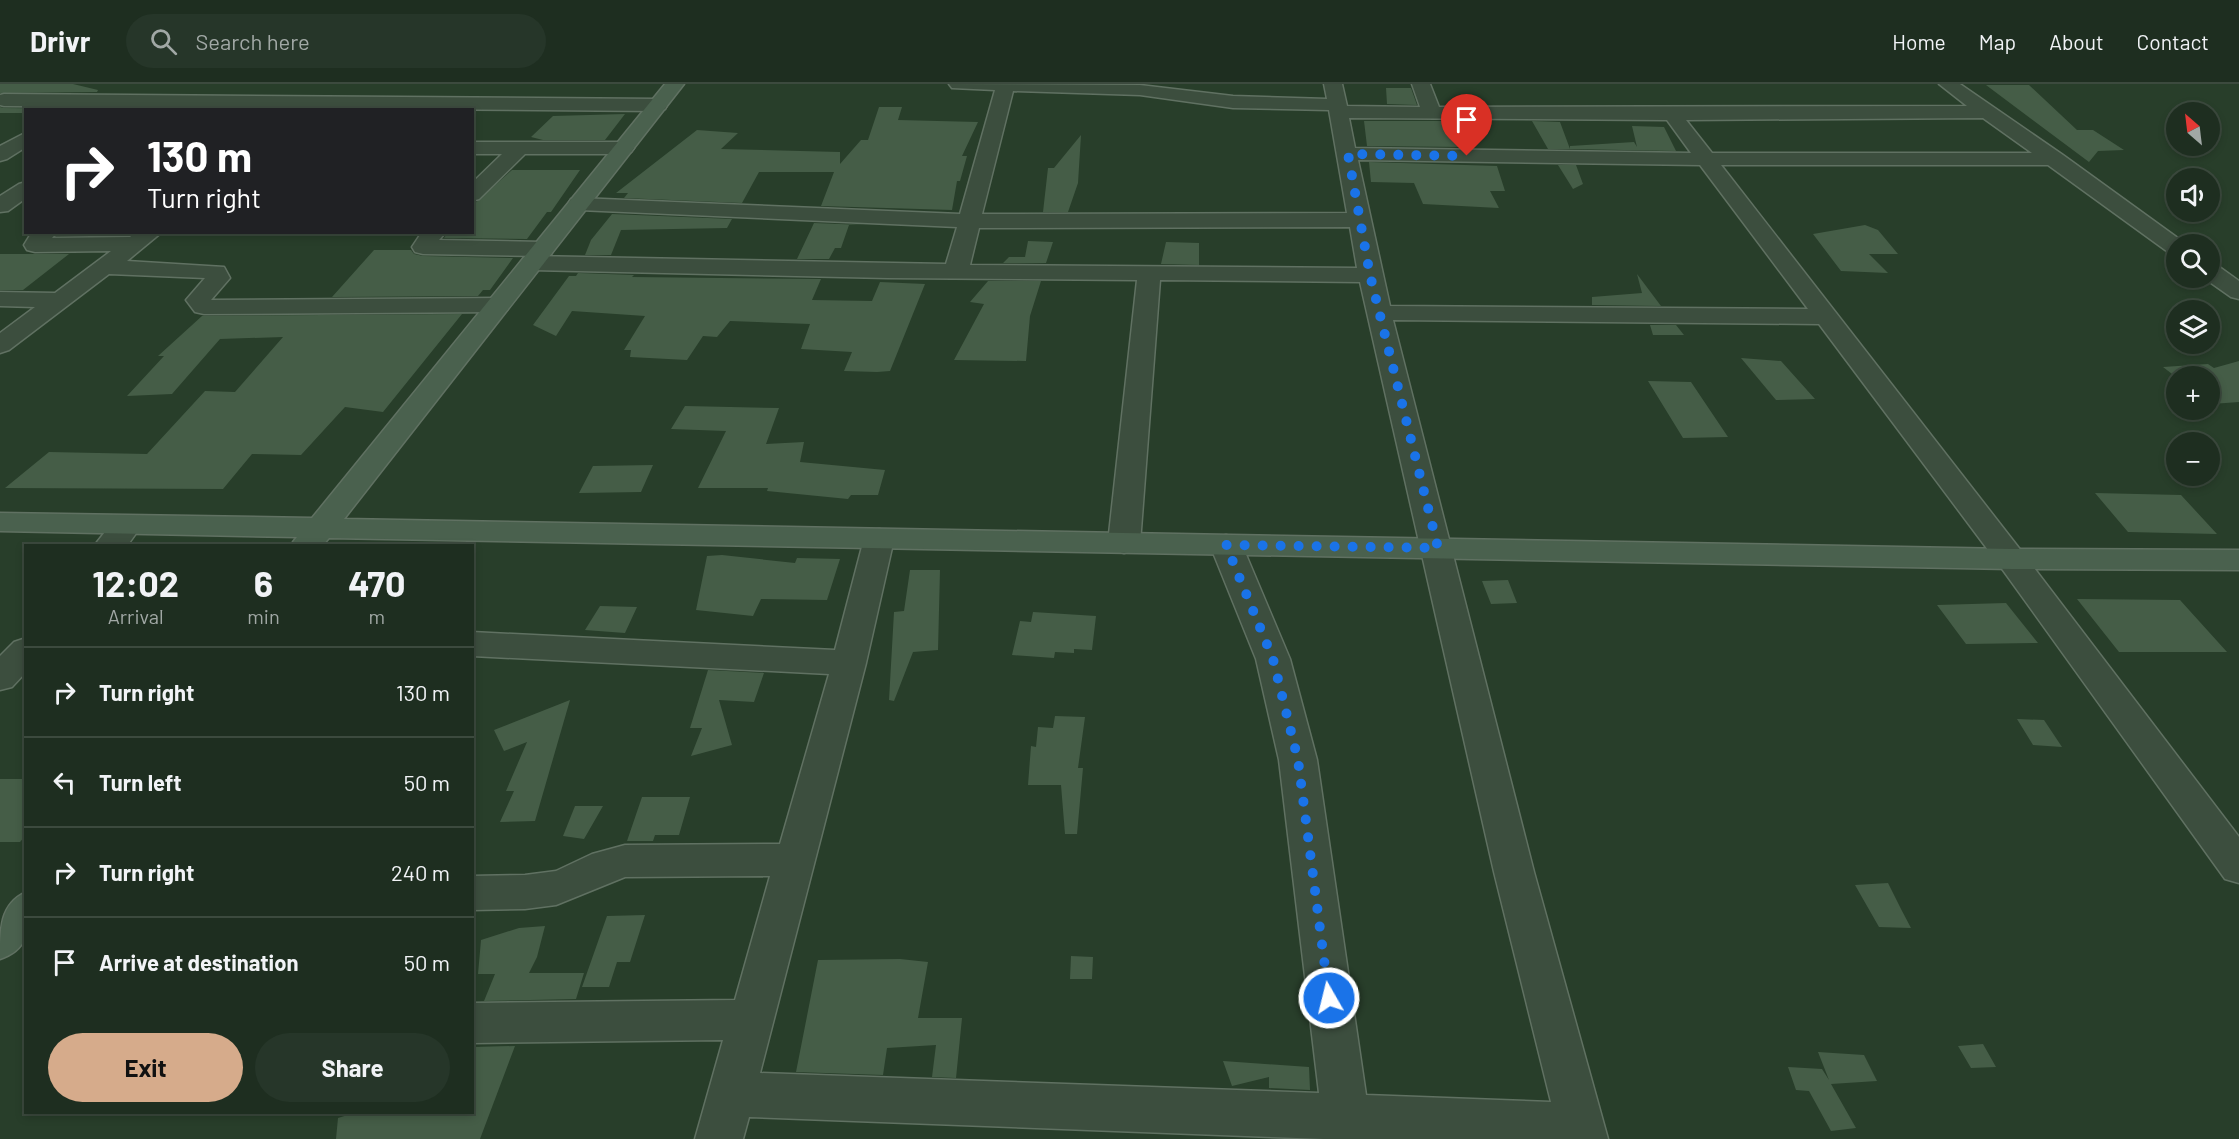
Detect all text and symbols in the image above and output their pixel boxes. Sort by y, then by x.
search box [126,14,546,68]
text: Drivr [30,24,90,58]
icon: search [147,25,180,58]
text: Search here [195,28,310,54]
text: Home [1892,29,1946,54]
text: Map [1979,29,2016,54]
text: About [2049,29,2104,54]
text: Contact [2137,29,2209,54]
pin [1441,94,1492,156]
north arrow [2166,102,2220,156]
map controls [2166,102,2220,486]
icon: arrive [1450,103,1483,136]
text: 130 m [147,130,252,180]
icon: right [48,132,126,210]
button: sound [2166,168,2220,222]
text: Turn right [147,181,261,213]
button: search [2166,234,2220,288]
button: layers [2166,300,2220,354]
button: + [2166,366,2220,420]
button: − [2166,432,2220,486]
text: 12:02 [92,561,179,604]
text: 6 [254,561,273,604]
text: 470 [348,561,406,604]
text: Arrival [108,604,164,628]
text: min [247,604,280,628]
text: m [369,604,385,628]
icon: right [48,676,81,709]
text: Turn right [99,679,194,705]
text: 130 m [396,679,450,705]
icon: left [48,766,81,799]
text: Turn left [99,769,182,795]
text: 50 m [404,769,450,795]
icon: right [48,856,81,889]
text: Turn right [99,859,194,885]
text: 240 m [391,859,450,885]
icon: arrive [48,946,81,979]
text: Arrive at destination [99,949,298,975]
text: 50 m [404,949,450,975]
position arrow [1297,966,1361,1030]
button: Exit [48,1033,243,1102]
button: Share [255,1033,450,1102]

